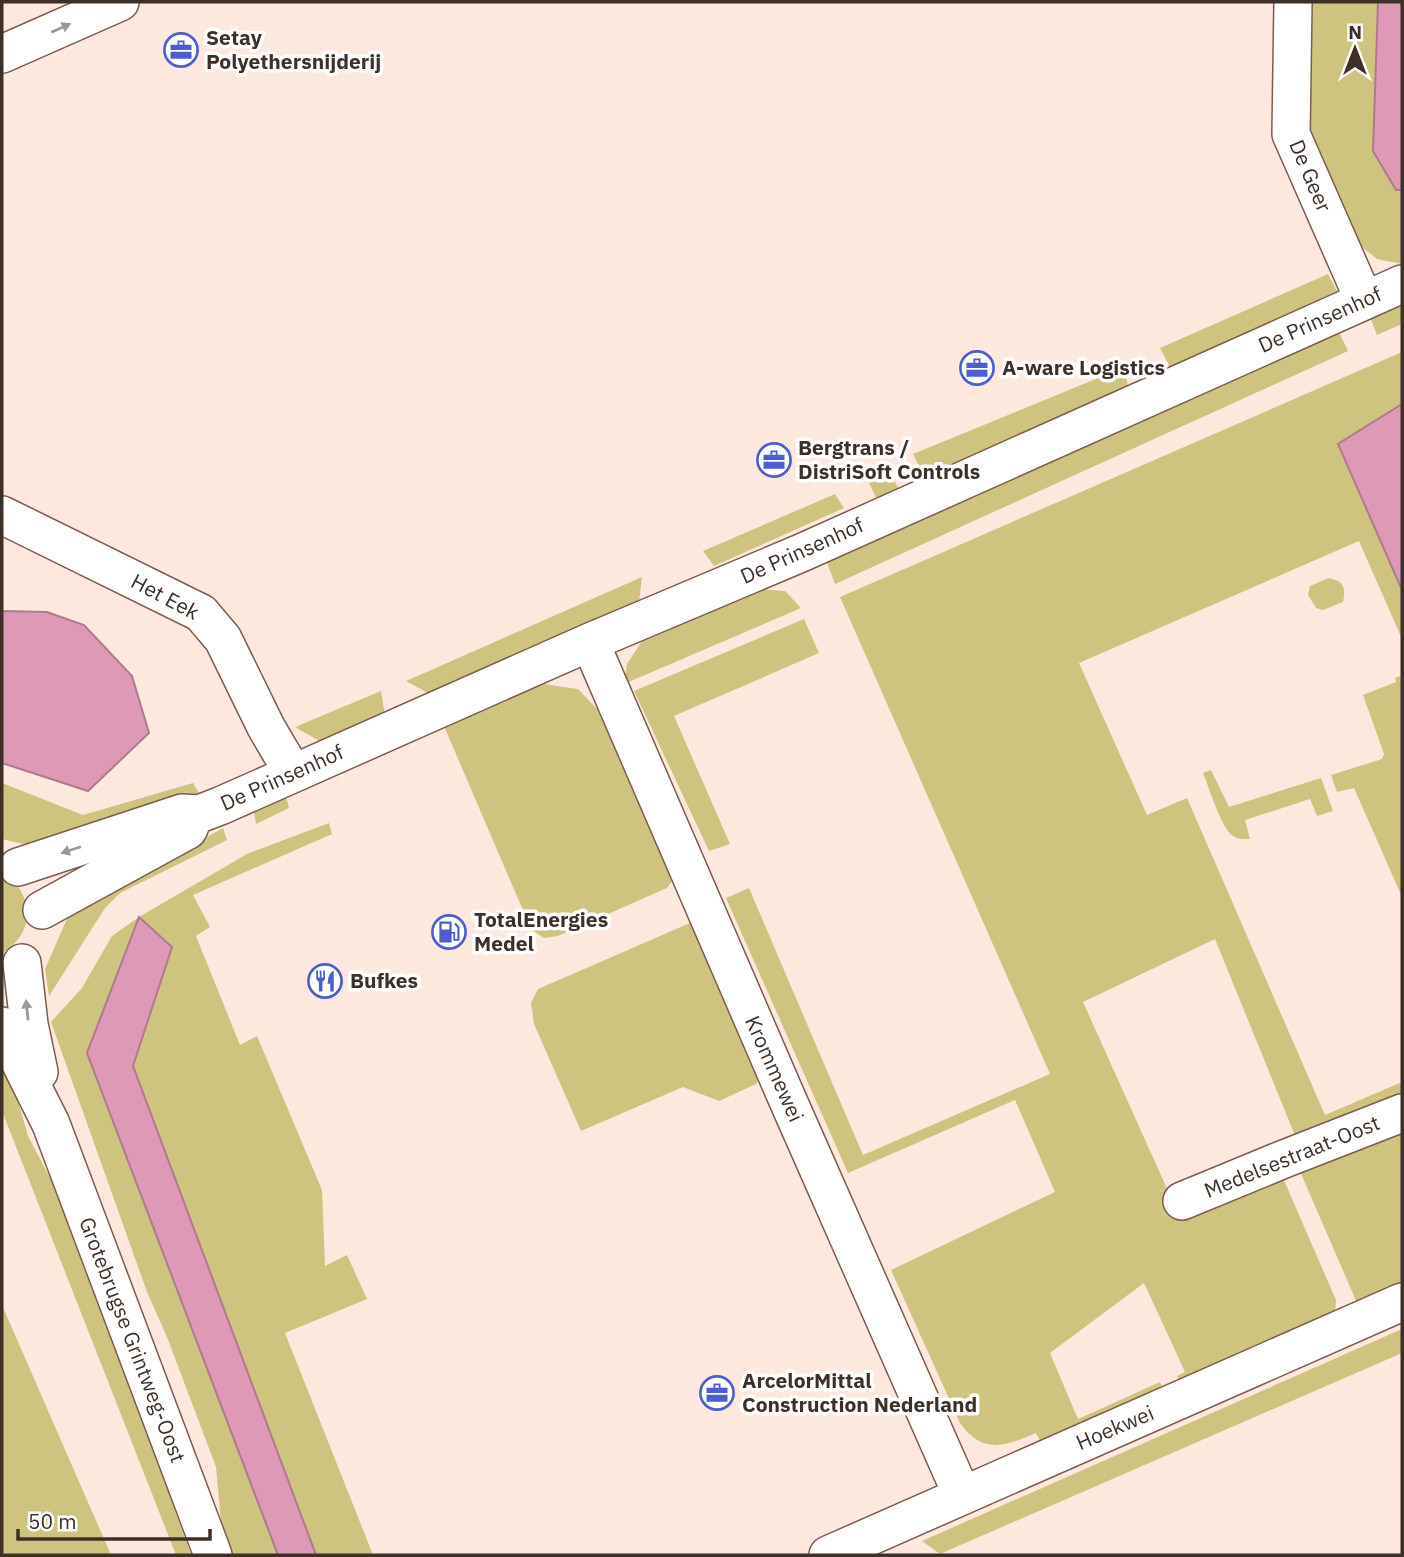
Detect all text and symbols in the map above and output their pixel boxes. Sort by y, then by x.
north arrow [1320,14,1390,84]
text: N [1348,20,1362,44]
one-way arrow [51,22,71,34]
place label: Setay Polyethersnijderij [206,23,381,75]
office icon: Setay Polyethersnijderij [162,31,200,69]
street label: De Geer [1283,135,1339,216]
street label: De Prinsenhof [1254,279,1386,359]
office icon: A-ware Logistics [958,349,996,387]
place label: A-ware Logistics [1002,353,1165,381]
place label: Bergtrans / DistriSoft Controls [798,433,980,485]
office icon: Bergtrans / DistriSoft Controls [755,441,793,479]
street label: De Prinsenhof [736,510,868,590]
street label: Het Eek [127,567,204,626]
street label: De Prinsenhof [216,737,348,817]
one-way arrow [60,845,81,855]
place label: TotalEnergies Medel [474,905,608,957]
fuel station icon: TotalEnergies Medel [430,913,468,951]
restaurant icon: Bufkes [306,962,344,1000]
place label: Bufkes [350,966,418,994]
one-way arrow [22,998,33,1020]
street label: Krommewei [739,1011,811,1126]
street label: Medelsestraat-Oost [1200,1108,1384,1204]
street label: Grotebrugse Grintweg-Oost [73,1213,193,1466]
place label: ArcelorMittal Construction Nederland [742,1366,977,1418]
office icon: ArcelorMittal Construction Nederland [698,1374,736,1412]
street label: Hoekwei [1071,1398,1158,1456]
scale bar [18,1498,210,1542]
text: 50 m [28,1507,77,1535]

